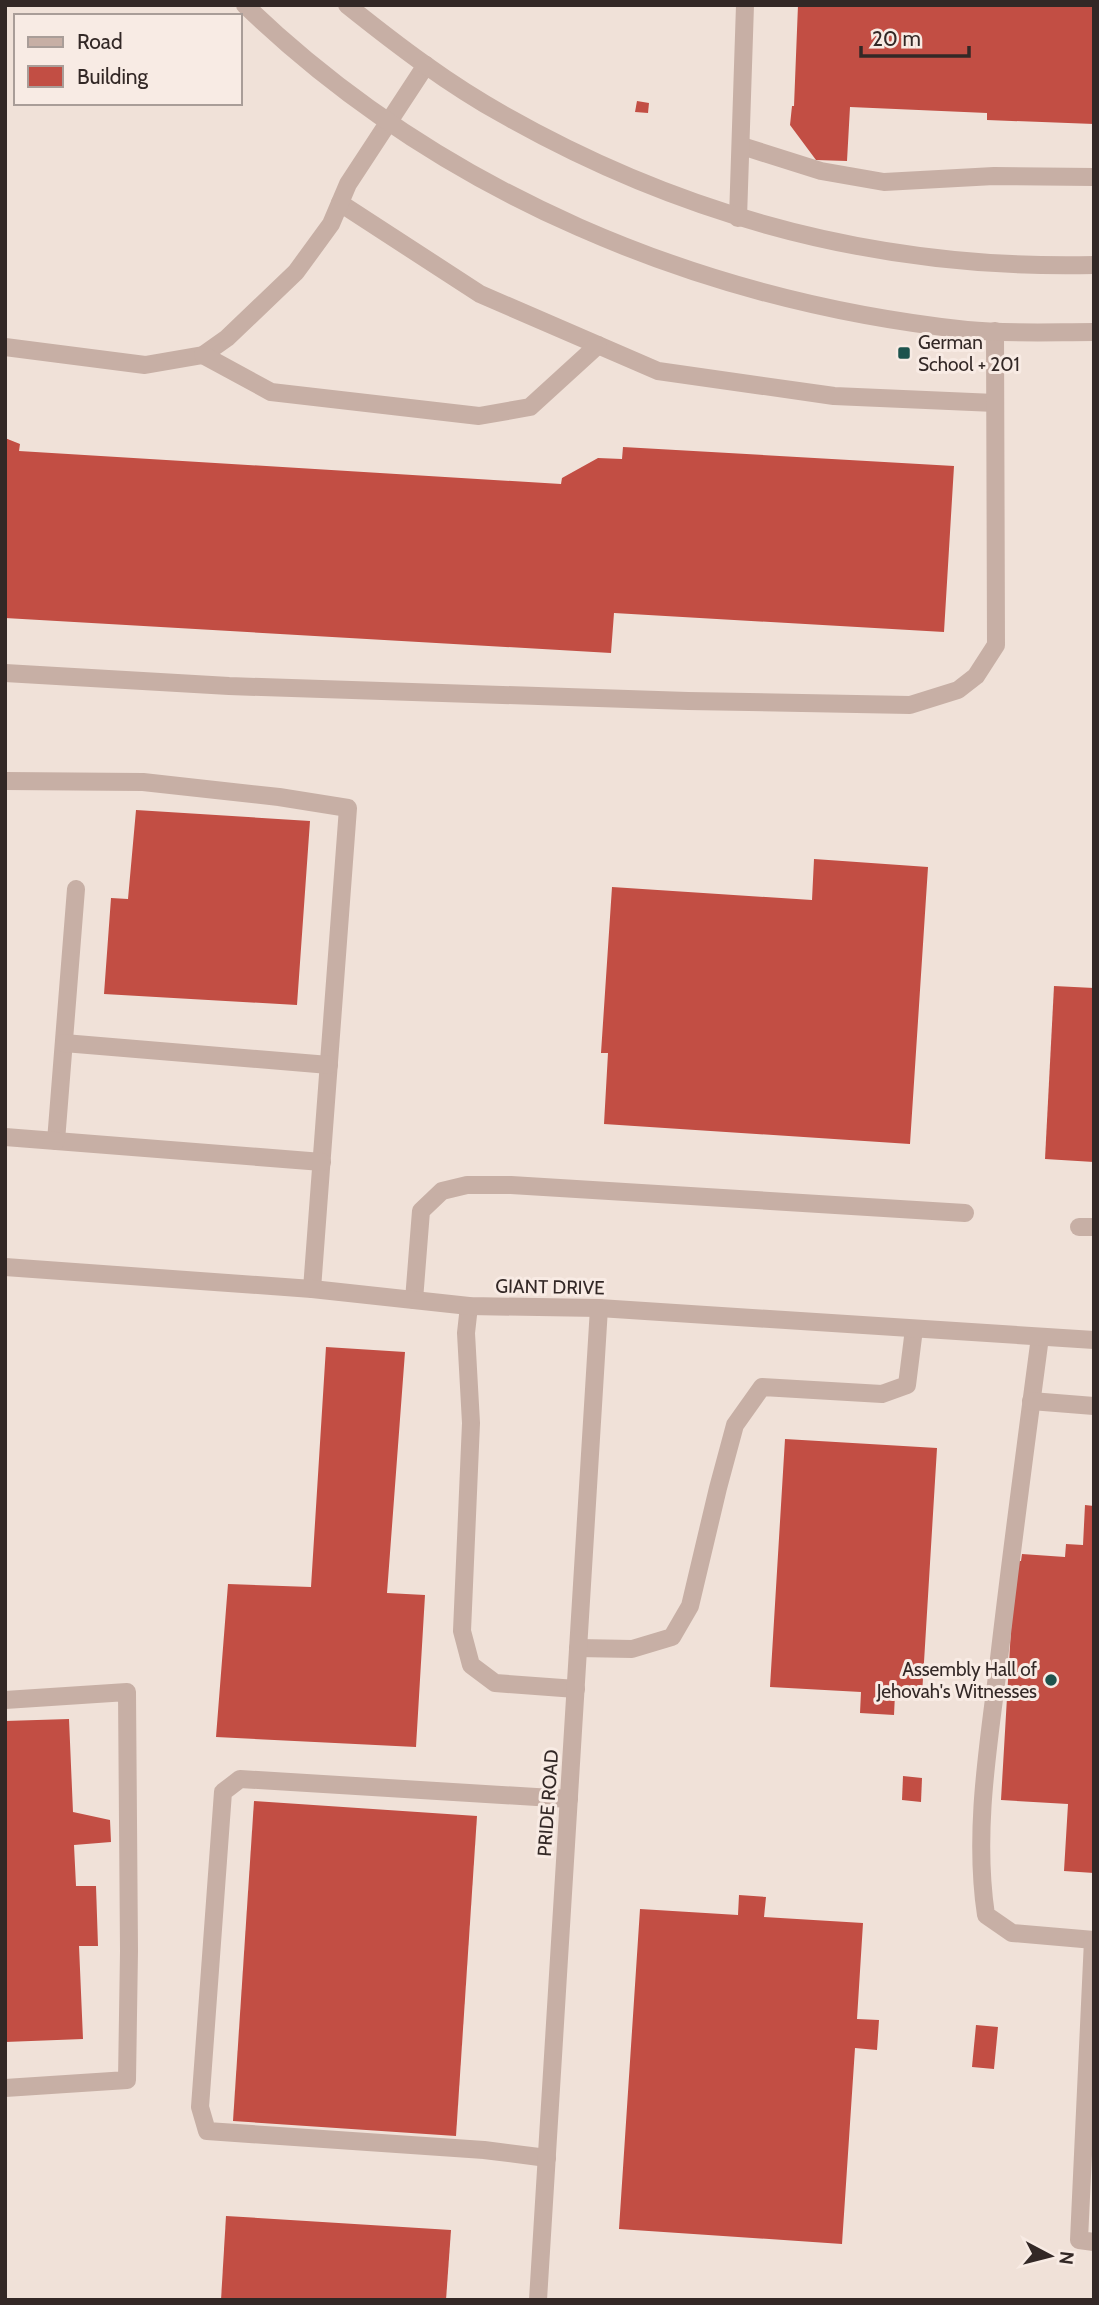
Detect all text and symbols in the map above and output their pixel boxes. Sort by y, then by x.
legend [14,14,242,105]
scale bar [861,14,970,58]
text: 20 m [872,26,921,51]
text: Road [77,29,123,54]
text: Building [77,64,149,89]
place label: German School + 201 [918,331,1020,376]
marker: German School + 201 [896,345,912,361]
street label: GIANT DRIVE [495,1275,605,1299]
place label: Assembly Hall of Jehovah's Witnesses [876,1658,1038,1703]
marker: Assembly Hall of Jehovah's Witnesses [1043,1672,1059,1688]
street label: PRIDE ROAD [533,1749,563,1857]
north arrow [1015,2221,1085,2291]
text: N [1054,2250,1079,2266]

